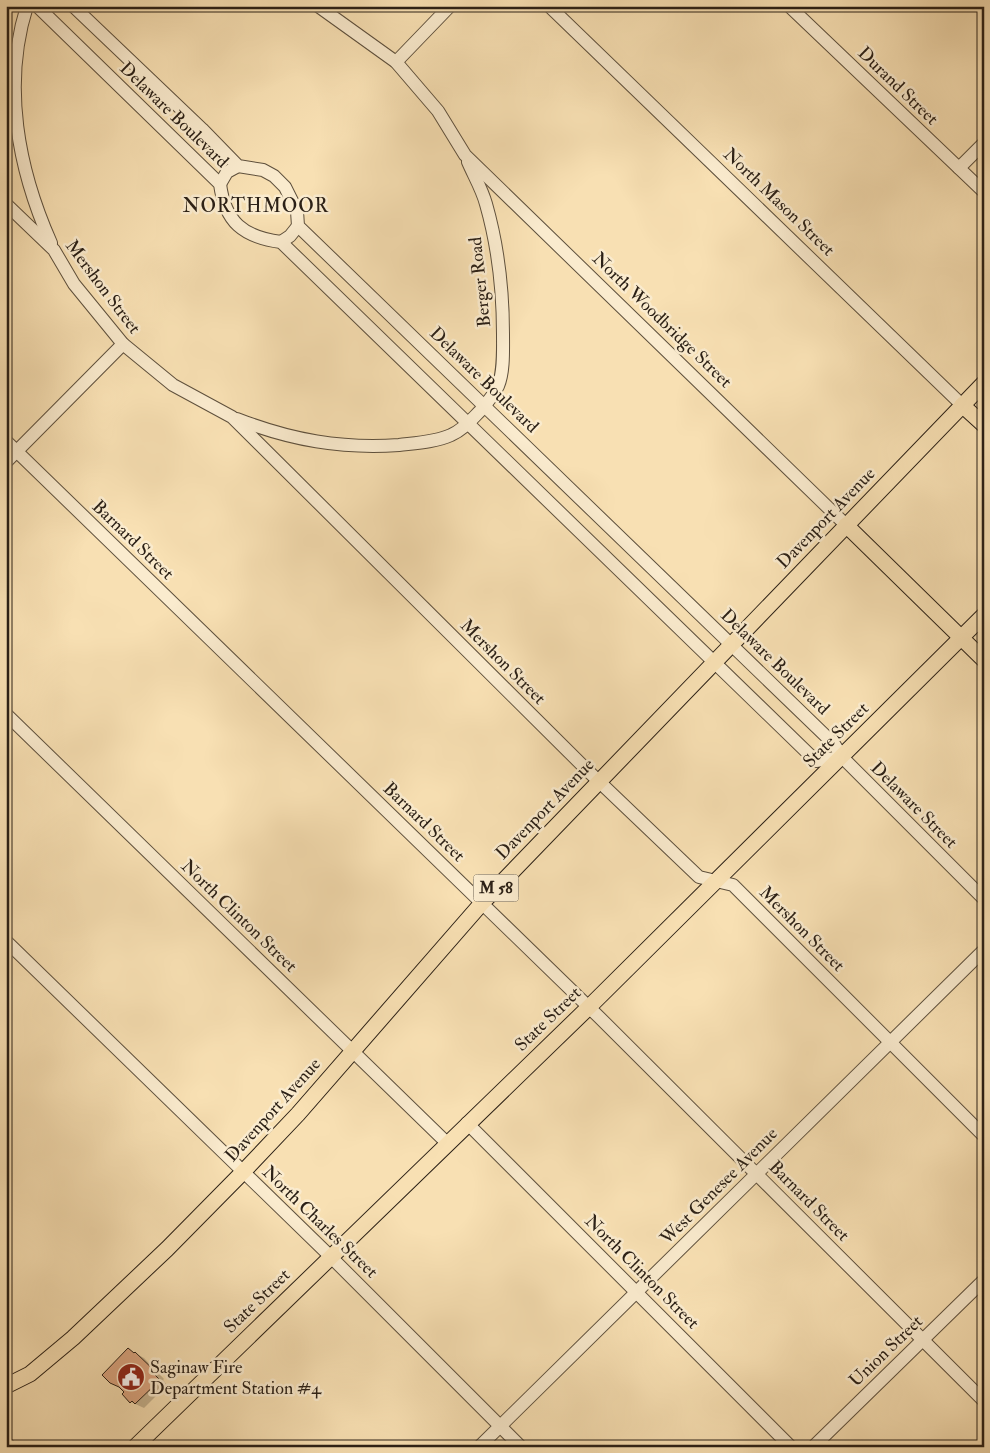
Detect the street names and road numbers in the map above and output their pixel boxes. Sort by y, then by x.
street label: Durand Street [853,42,943,130]
street label: Delaware Boulevard [115,57,233,173]
street label: North Mason Street [718,143,840,261]
street label: Mershon Street [60,235,146,339]
street label: Berger Road [464,236,496,328]
street label: North Woodbridge Street [587,247,737,393]
street label: Delaware Boulevard [425,322,543,438]
street label: Davenport Avenue [772,462,881,574]
street label: Barnard Street [87,495,179,585]
street label: Delaware Boulevard [716,604,834,720]
street label: Mershon Street [455,614,551,710]
street label: State Street [798,697,874,773]
street label: Davenport Avenue [491,753,600,865]
street label: Delaware Street [866,757,962,853]
street label: Barnard Street [378,777,470,867]
street label: North Clinton Street [176,855,302,977]
road number: M 58 [474,874,518,901]
street label: Mershon Street [754,881,850,977]
street label: State Street [510,982,586,1056]
street label: Davenport Avenue [220,1053,326,1167]
street label: West Genesee Avenue [655,1122,783,1250]
street label: Barnard Street [764,1156,854,1246]
street label: North Charles Street [257,1161,383,1283]
street label: North Clinton Street [580,1210,704,1334]
street label: State Street [219,1264,295,1338]
street label: Union Street [844,1310,928,1392]

